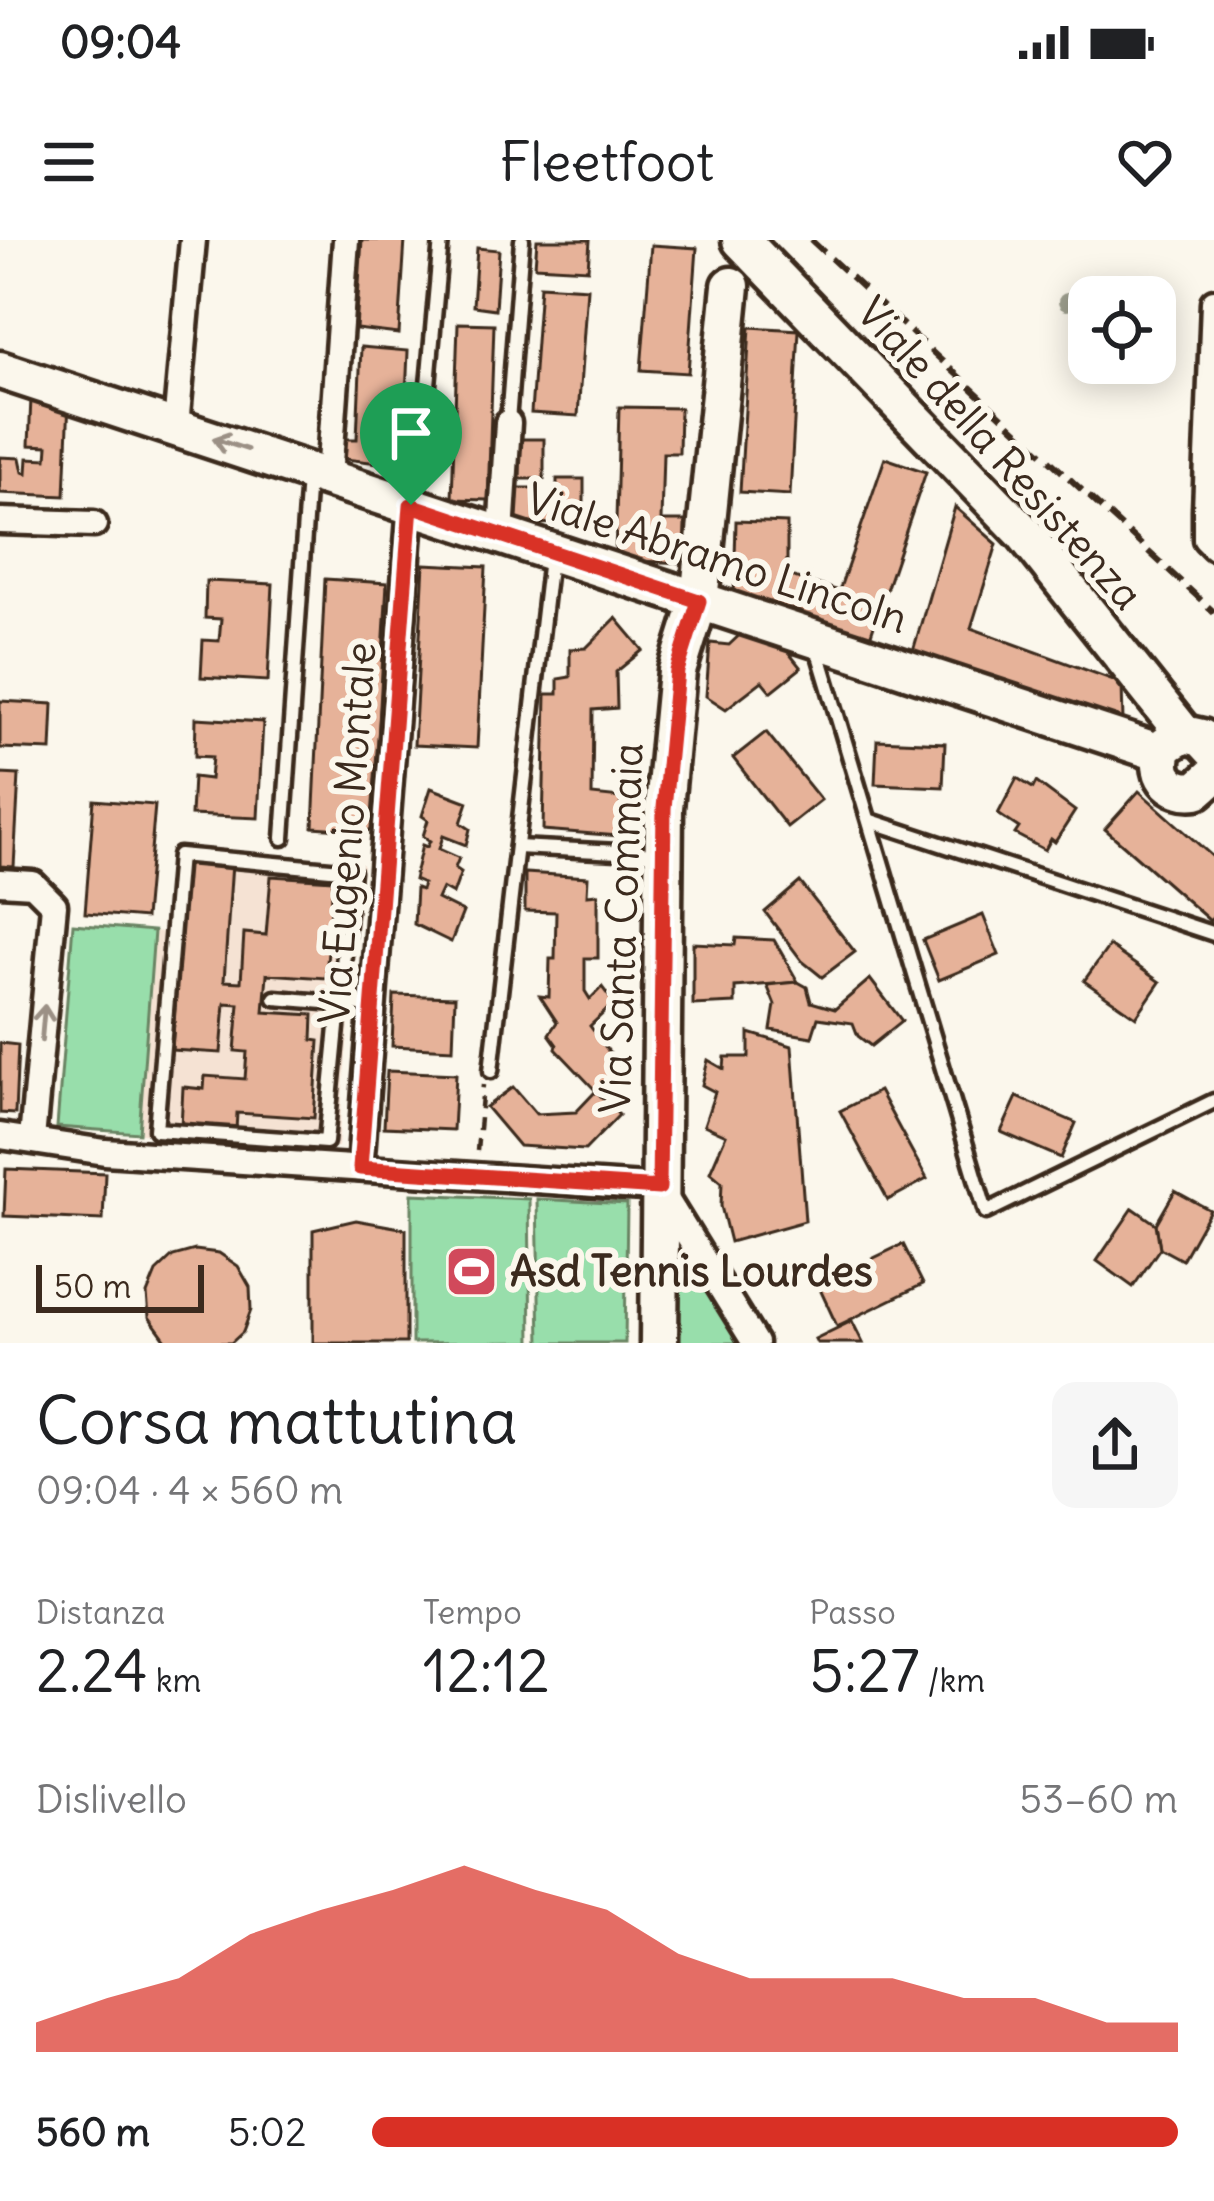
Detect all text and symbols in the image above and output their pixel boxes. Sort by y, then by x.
text: 09:04 [60,14,181,70]
text: Fleetfoot [500,128,714,196]
icon: menu [36,129,102,195]
icon: heart [1112,129,1178,195]
map controls [1068,276,1176,384]
button: locate [1068,276,1176,384]
street label: Viale della Resistenza [846,286,1154,620]
pin [360,382,462,505]
icon: arrive [378,400,444,466]
one-way arrow [212,432,250,454]
street label: Viale Abramo Lincoln [520,472,914,644]
street label: Via Eugenio Montale [308,640,386,1026]
street label: Via Santa Commaia [589,742,653,1114]
one-way arrow [32,1004,55,1043]
sports icon: Asd Tennis Lourdes [443,1243,499,1299]
place label: Asd Tennis Lourdes [510,1245,873,1297]
scale bar [36,1259,204,1312]
text: 50 m [54,1265,131,1307]
text: Corsa mattutina [36,1379,518,1462]
button: share [1052,1382,1178,1508]
text: 09:04 · 4 × 560 m [36,1466,343,1515]
text: Distanza [36,1591,165,1633]
text: Tempo [423,1591,522,1633]
text: Passo [809,1591,896,1633]
text: 2.24 [36,1633,148,1708]
text: 12:12 [423,1633,550,1708]
text: 5:27 [809,1633,920,1708]
text: km [148,1659,202,1701]
text: /km [920,1659,985,1701]
text: Dislivello [36,1775,187,1824]
text: 53–60 m [1020,1775,1178,1824]
text: 560 m [36,2108,150,2157]
text: 5:02 [228,2108,306,2157]

